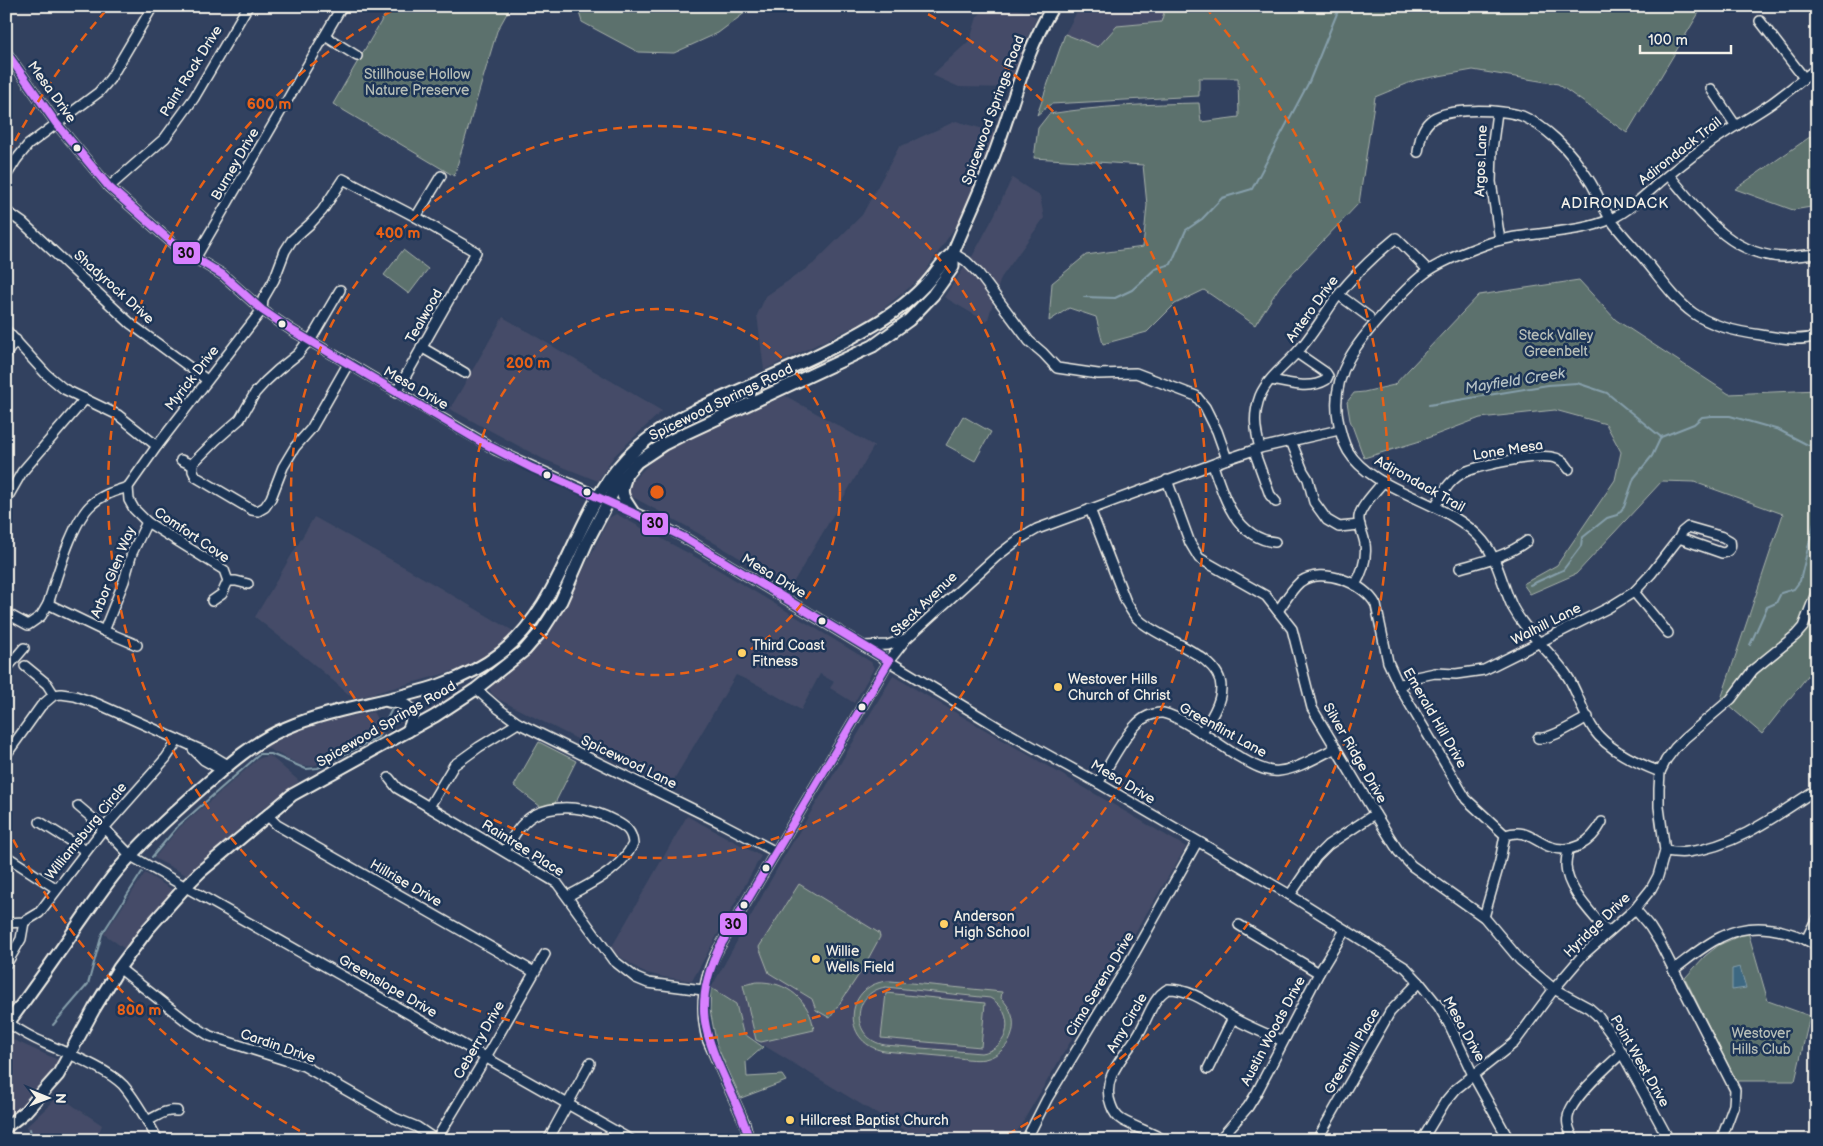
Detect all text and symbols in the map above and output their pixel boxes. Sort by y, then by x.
street label: Paint Rock Drive [156,22,226,120]
scale bar [1640,22,1732,54]
text: 100 m [1648,31,1688,50]
street label: Spicewood Springs Road [958,33,1028,187]
street label: Mesa Drive [24,58,80,126]
park label: Stillhouse Hollow Nature Preserve [364,66,471,99]
text: 600 m [247,95,292,114]
street label: Adirondack Trail [1635,113,1725,189]
street label: Burney Drive [207,125,263,203]
street label: Argos Lane [1471,125,1491,197]
unlabelled marker [72,143,82,153]
district label: ADIRONDACK [1561,194,1669,213]
text: 400 m [376,224,420,243]
line badge: 30 [172,241,201,265]
text: 30 [178,245,195,262]
street label: Shadyrock Drive [70,246,158,328]
street label: Antero Drive [1282,272,1342,346]
street label: Tealwood [402,286,446,346]
unlabelled marker [277,319,287,329]
park label: Steck Valley Greenbelt [1519,327,1594,360]
street label: Myrick Drive [161,342,223,414]
text: 200 m [506,354,550,373]
street label: Spicewood Springs Road [646,360,796,444]
street label: Mesa Drive [381,363,451,413]
water label: Mayfield Creek [1464,364,1567,398]
street label: Lone Mesa [1472,436,1544,464]
street label: Adirondack Trail [1372,452,1468,516]
unlabelled marker [542,470,552,480]
centre of rings [648,483,666,501]
unlabelled marker [582,487,592,497]
street label: Comfort Cove [151,504,233,566]
line badge: 30 [641,512,669,536]
text: 30 [647,515,664,532]
street label: Arbor Glen Way [87,523,139,620]
street label: Mesa Drive [739,550,809,602]
street label: Steck Avenue [887,568,961,640]
street label: Walhill Lane [1508,599,1584,649]
unlabelled marker [817,616,827,626]
place label: Third Coast Fitness [752,637,825,670]
marker: Third Coast Fitness [736,647,748,659]
street label: Emerald Hill Drive [1399,665,1471,771]
place label: Westover Hills Church of Christ [1068,671,1171,704]
street label: Spicewood Springs Road [313,677,459,771]
marker: Westover Hills Church of Christ [1052,681,1064,693]
street label: Greenflint Lane [1176,699,1270,761]
street label: Silver Ridge Drive [1319,700,1391,806]
unlabelled marker [857,702,867,712]
street label: Spicewood Lane [578,731,680,793]
street label: Mesa Drive [1088,756,1158,808]
street label: Williamsburg Circle [42,779,130,883]
street label: Raintree Place [479,816,567,880]
street label: Hillrise Drive [367,856,445,910]
unlabelled marker [761,863,771,873]
street label: Hyridge Drive [1560,889,1634,961]
unlabelled marker [739,900,749,910]
place label: Anderson High School [954,908,1030,941]
line badge: 30 [719,912,748,936]
text: 30 [725,916,742,933]
marker: Anderson High School [938,918,950,930]
street label: Cima Serena Drive [1062,929,1138,1039]
place label: Willie Wells Field [826,943,894,976]
street label: Greenslope Drive [336,951,440,1021]
marker: Willie Wells Field [810,953,822,965]
street label: Austin Woods Drive [1237,973,1309,1089]
street label: Amy Circle [1103,990,1151,1056]
street label: Mesa Drive [1439,993,1489,1065]
street label: Ceberry Drive [450,998,508,1082]
text: 800 m [117,1001,161,1020]
street label: Greenhill Place [1321,1005,1383,1097]
street label: Point West Drive [1607,1012,1673,1110]
street label: Cardin Drive [238,1025,318,1067]
park label: Westover Hills Club [1731,1025,1791,1058]
north arrow [22,1074,72,1124]
text: N [52,1093,69,1104]
place label: Hillcrest Baptist Church [800,1112,949,1129]
marker: Hillcrest Baptist Church [784,1114,796,1126]

